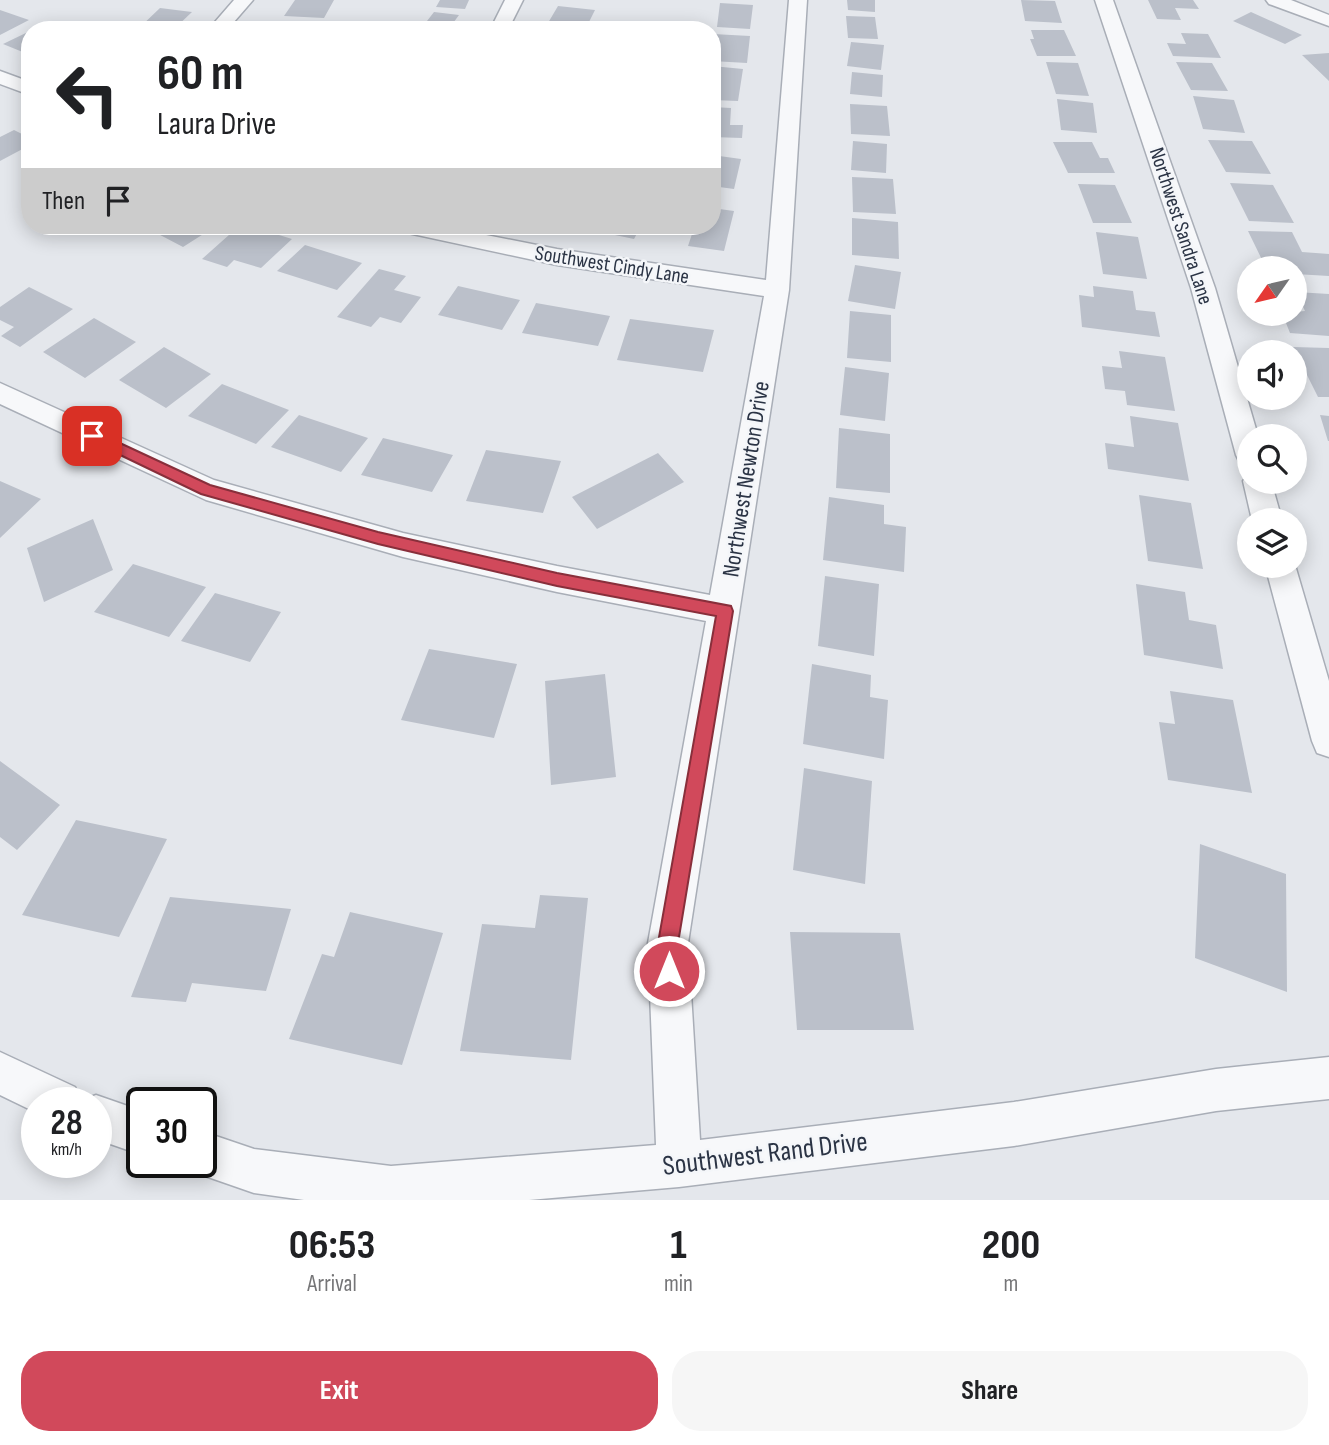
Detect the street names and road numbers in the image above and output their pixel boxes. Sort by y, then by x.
street label: Northwest Sandra Lane [1144,144,1218,308]
street label: Southwest Cindy Lane [533,240,691,290]
street label: Northwest Newton Drive [716,379,776,579]
street label: Southwest Rand Drive [661,1125,869,1183]

